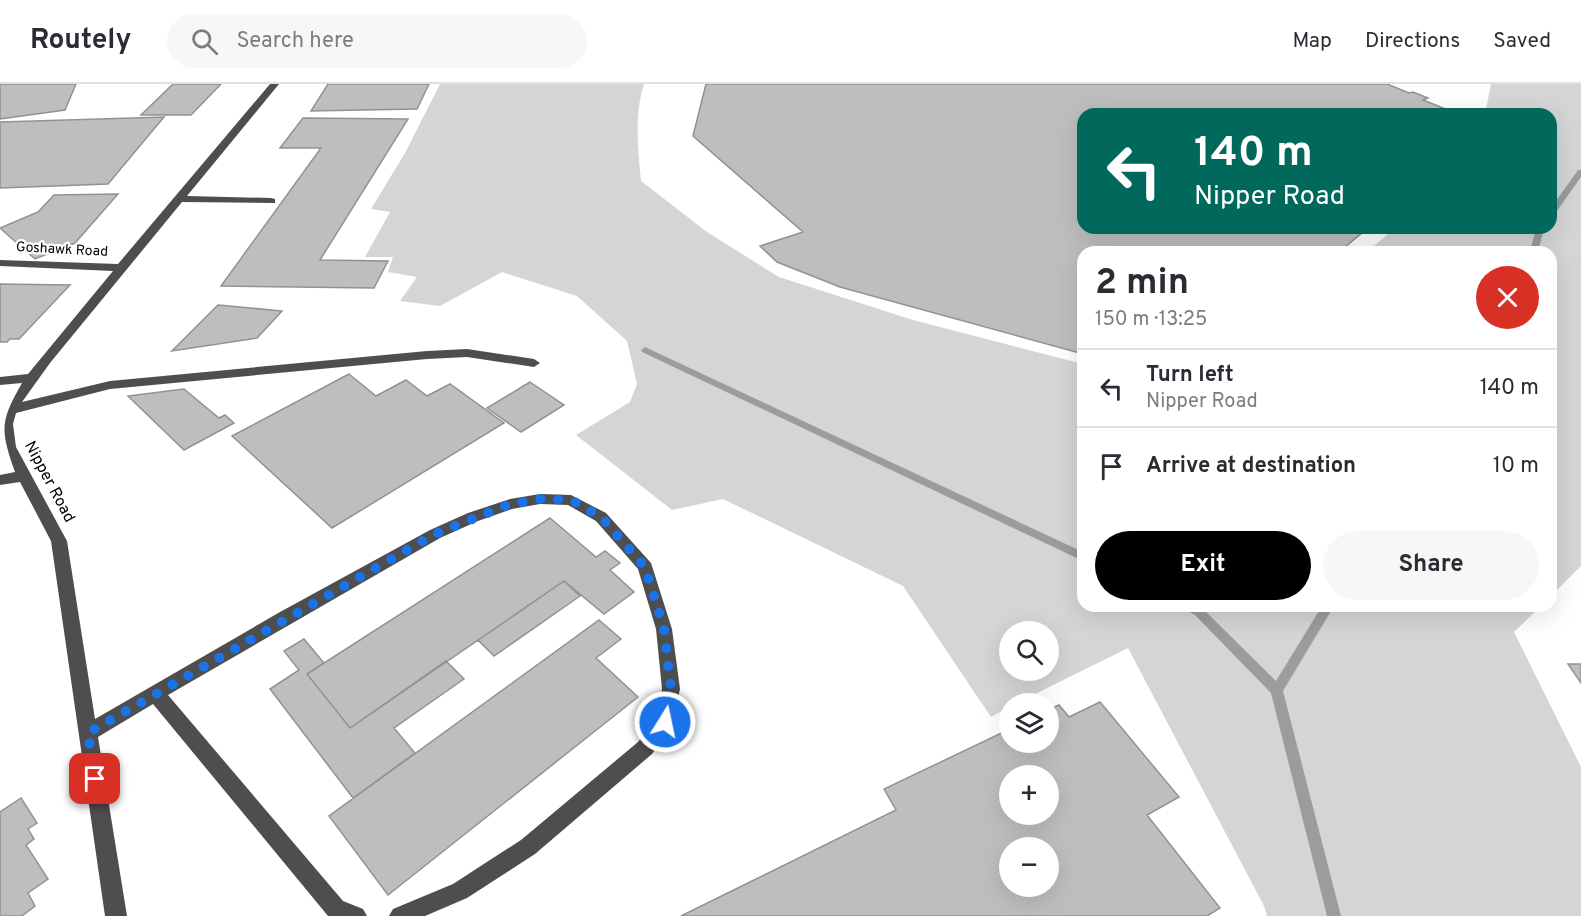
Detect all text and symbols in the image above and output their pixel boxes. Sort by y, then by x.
search box [167,14,587,68]
text: Routely [30,23,131,59]
icon: search [188,25,221,58]
text: Search here [236,28,354,55]
text: Map [1292,28,1332,55]
text: Directions [1365,28,1460,55]
text: Saved [1493,28,1551,55]
text: 140 m [1194,128,1313,181]
icon: left [1095,132,1173,210]
text: Nipper Road [1194,180,1345,214]
street label: Goshawk Road [16,239,108,261]
text: 2 min [1095,261,1189,307]
button: close [1476,266,1539,329]
text: 150 m · 13:25 [1095,307,1207,333]
text: Turn left [1146,362,1234,389]
icon: left [1095,372,1128,405]
text: 140 m [1480,375,1539,402]
text: Nipper Road [1146,389,1258,415]
street label: Nipper Road [19,438,79,526]
icon: arrive [1095,450,1128,483]
text: Arrive at destination [1146,453,1356,480]
text: 10 m [1493,453,1539,480]
button: Exit [1095,531,1311,600]
button: Share [1323,531,1539,600]
map controls [999,621,1059,897]
button: search [999,621,1059,681]
position arrow [633,690,697,754]
button: layers [999,693,1059,753]
pin [69,753,120,804]
icon: arrive [78,762,111,795]
button: + [999,765,1059,825]
button: − [999,837,1059,897]

